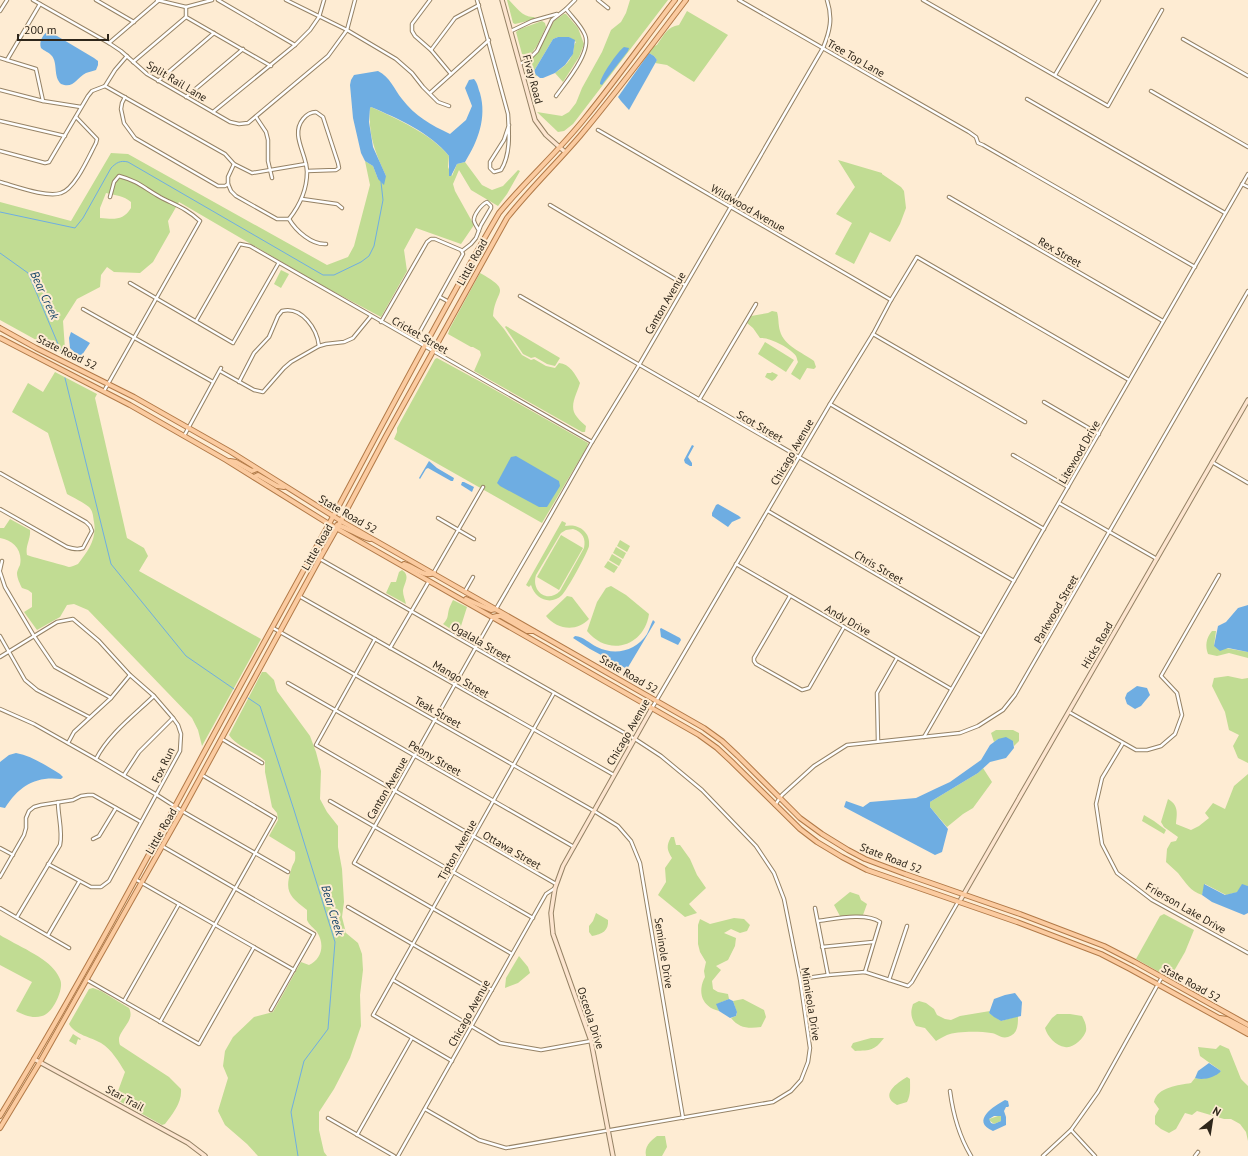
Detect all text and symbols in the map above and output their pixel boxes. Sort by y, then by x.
scale bar [18,16,108,42]
text: 200 m [24,22,57,37]
street label: Tree Top Lane [825,36,888,80]
street label: Fivay Road [520,53,546,105]
street label: Split Rail Lane [144,57,210,105]
street label: Wildwood Avenue [708,181,788,235]
street label: Rex Street [1036,234,1084,270]
street label: Little Road [453,236,491,288]
water label: Bear Creek [27,268,63,322]
street label: Canton Avenue [641,269,689,337]
street label: Cricket Street [389,313,451,357]
street label: State Road 52 [35,331,99,373]
street label: Scot Street [734,407,786,445]
street label: Chicago Avenue [767,416,817,488]
street label: Litewood Drive [1055,417,1103,486]
street label: State Road 52 [316,492,380,536]
street label: Little Road [298,521,336,573]
street label: Chris Street [852,547,906,587]
street label: Parkwood Street [1031,572,1081,646]
street label: Andy Drive [823,601,874,639]
street label: Ogalala Street [448,619,514,665]
street label: Hicks Road [1078,619,1116,671]
street label: State Road 52 [597,652,661,696]
street label: Mango Street [430,657,492,701]
street label: Teak Street [412,693,464,731]
street label: Chicago Avenue [603,696,653,768]
street label: Peony Street [406,737,464,779]
street label: Fox Run [148,745,178,785]
street label: Canton Avenue [363,754,411,822]
street label: Little Road [142,805,180,857]
street label: Tipton Avenue [435,817,480,883]
street label: Ottawa Street [480,828,544,872]
street label: State Road 52 [858,840,924,876]
street label: Frierson Lake Drive [1143,879,1229,937]
water label: Bear Creek [318,883,348,938]
street label: Seminole Drive [651,917,677,990]
street label: State Road 52 [1159,961,1223,1005]
street label: Minnieola Drive [798,966,824,1042]
street label: Chicago Avenue [445,977,493,1049]
street label: Osceola Drive [574,985,608,1051]
street label: Star Trail [103,1082,147,1115]
north arrow [1192,1100,1232,1140]
text: N [1210,1103,1224,1119]

